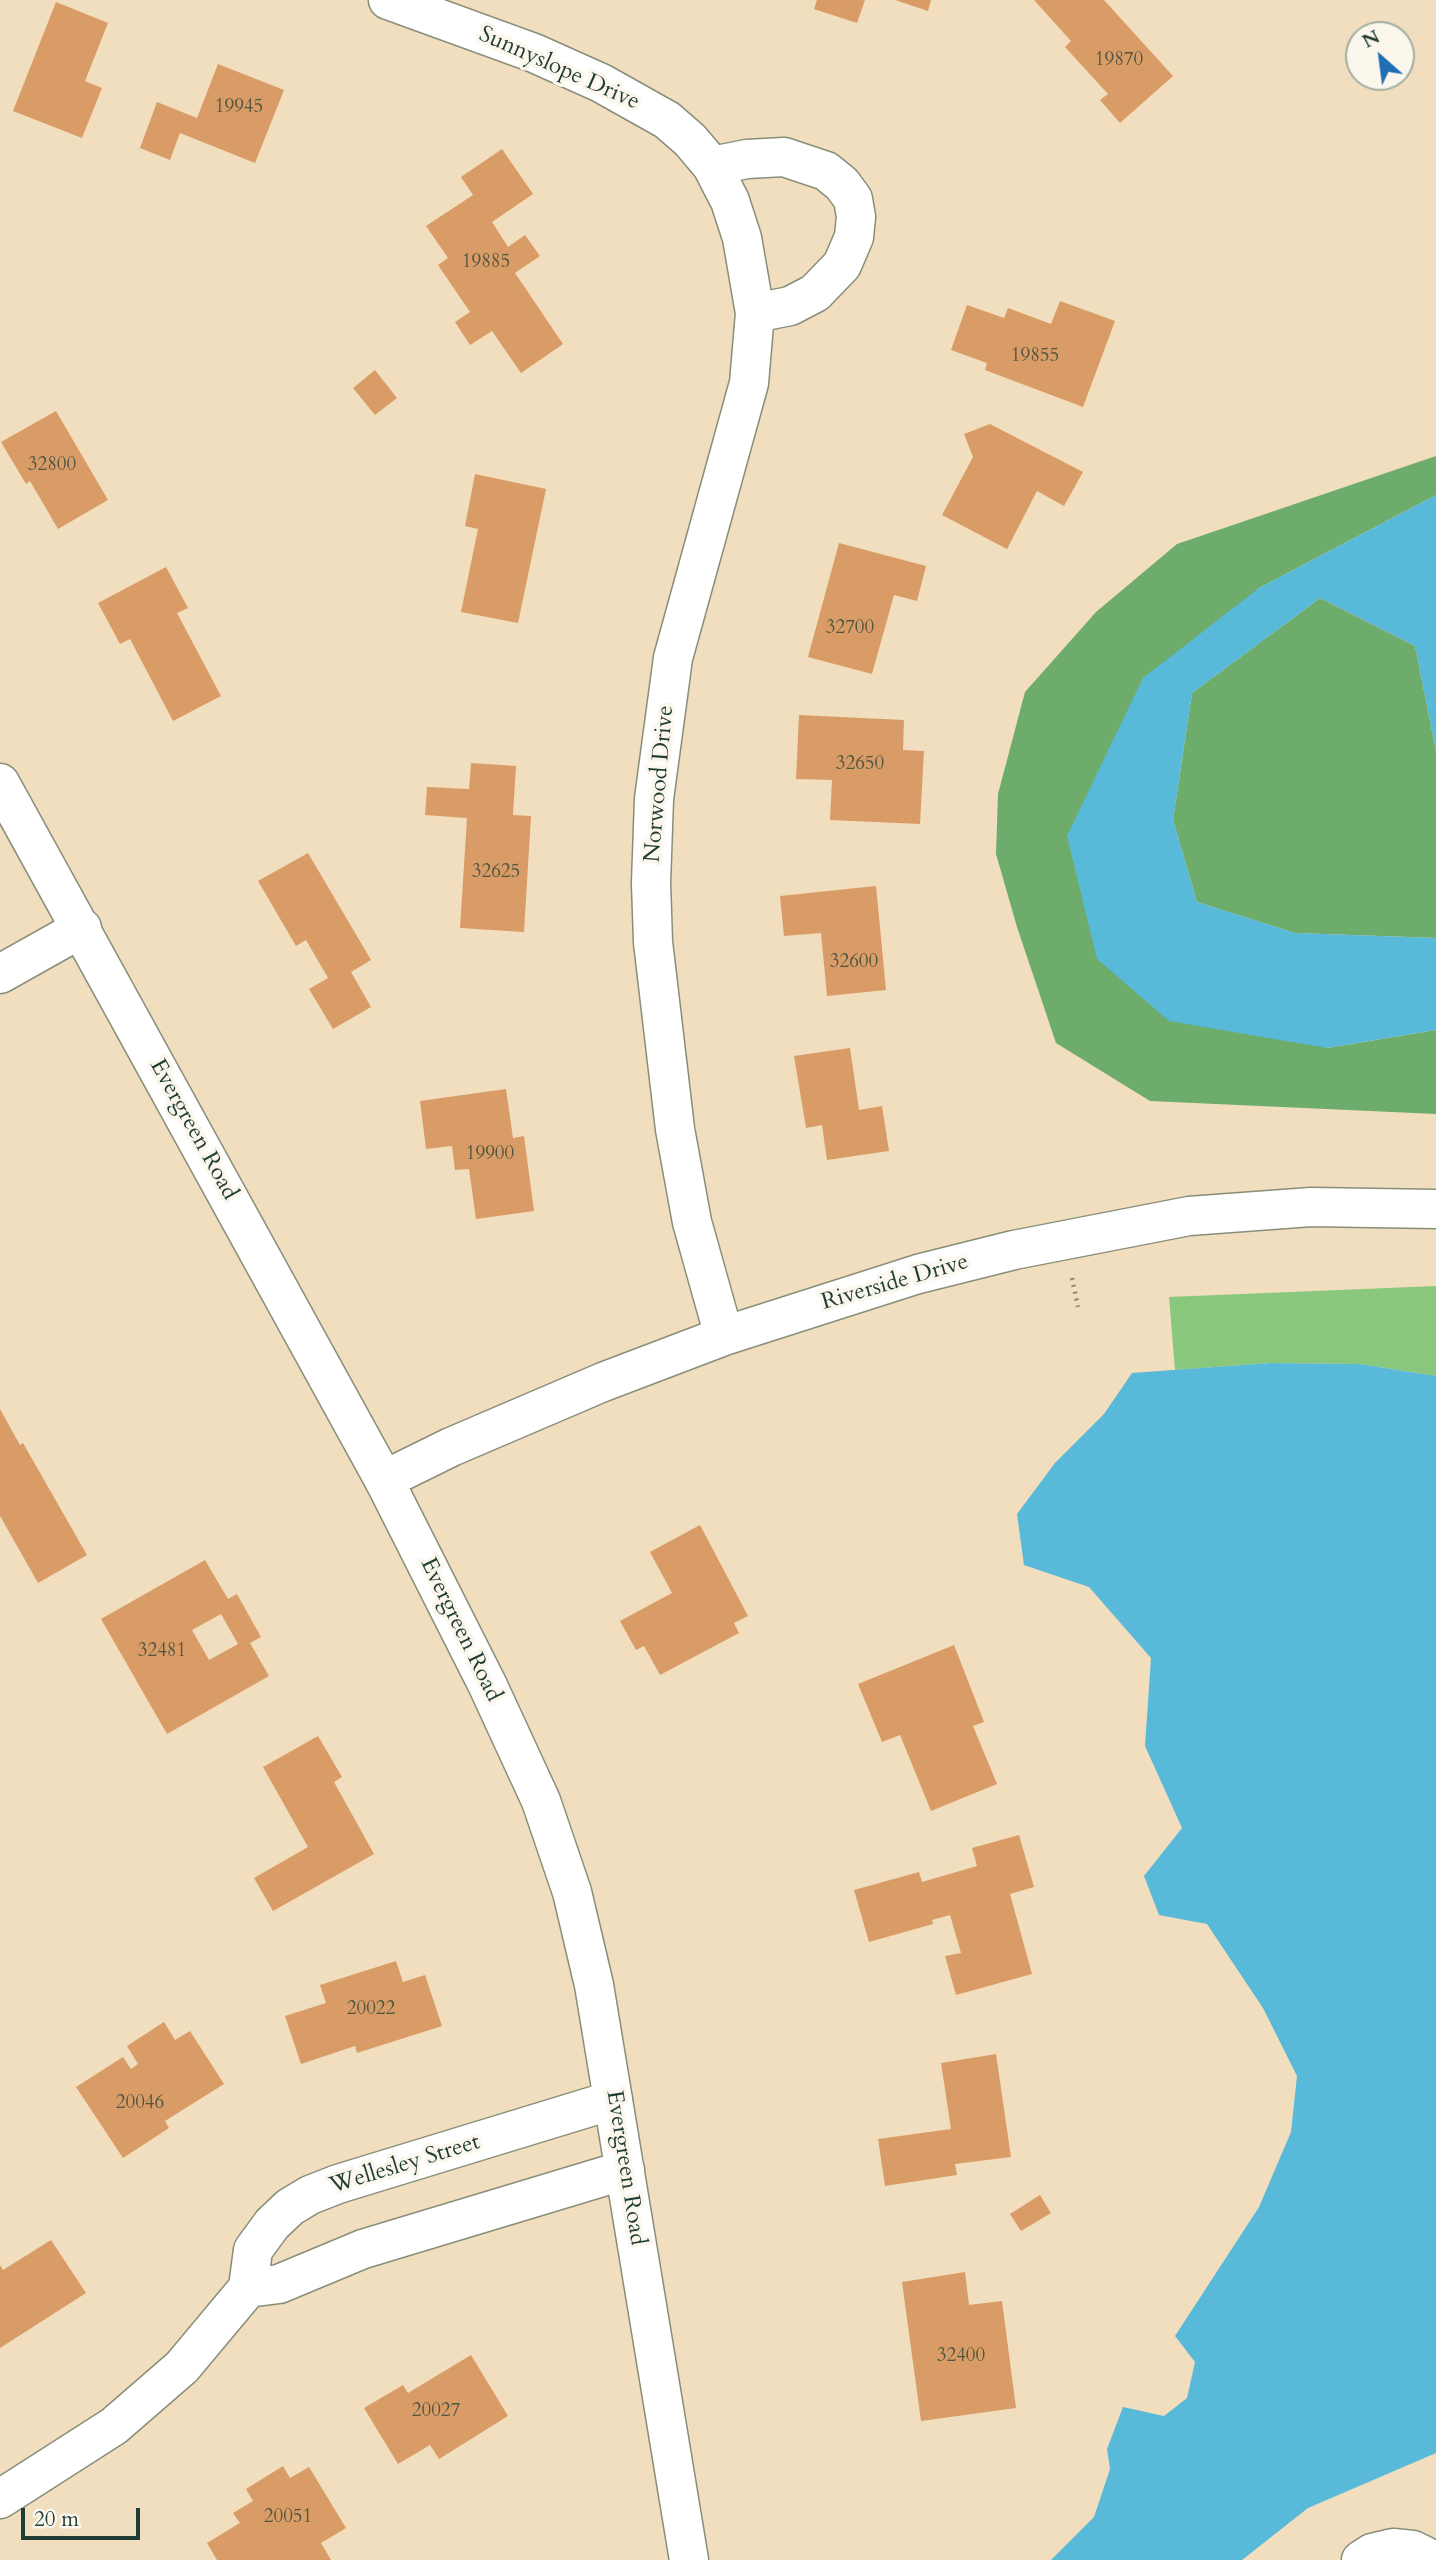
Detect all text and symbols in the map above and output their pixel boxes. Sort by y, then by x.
street label: Sunnyslope Drive [474,21,644,117]
north arrow [1345,21,1415,91]
text: N [1358,24,1384,55]
house number: 19870 [1095,50,1143,72]
house number: 19945 [215,97,263,119]
house number: 19885 [462,252,510,274]
house number: 19855 [1011,346,1059,368]
house number: 32800 [28,455,76,477]
house number: 32700 [826,618,874,640]
street label: Norwood Drive [639,704,681,864]
house number: 32650 [836,754,884,776]
house number: 32625 [472,862,520,884]
house number: 32600 [830,952,878,974]
street label: Evergreen Road [143,1055,243,1205]
house number: 19900 [466,1144,514,1166]
street label: Riverside Drive [818,1249,972,1317]
street label: Evergreen Road [413,1554,507,1706]
house number: 32481 [138,1641,186,1663]
house number: 20022 [347,1999,395,2021]
street label: Evergreen Road [599,2088,651,2248]
house number: 20046 [116,2093,164,2115]
street label: Wellesley Street [327,2129,483,2201]
house number: 32400 [937,2346,985,2368]
house number: 20027 [412,2401,460,2423]
scale bar [24,2494,144,2538]
text: 20 m [34,2505,79,2534]
house number: 20051 [264,2507,312,2529]

